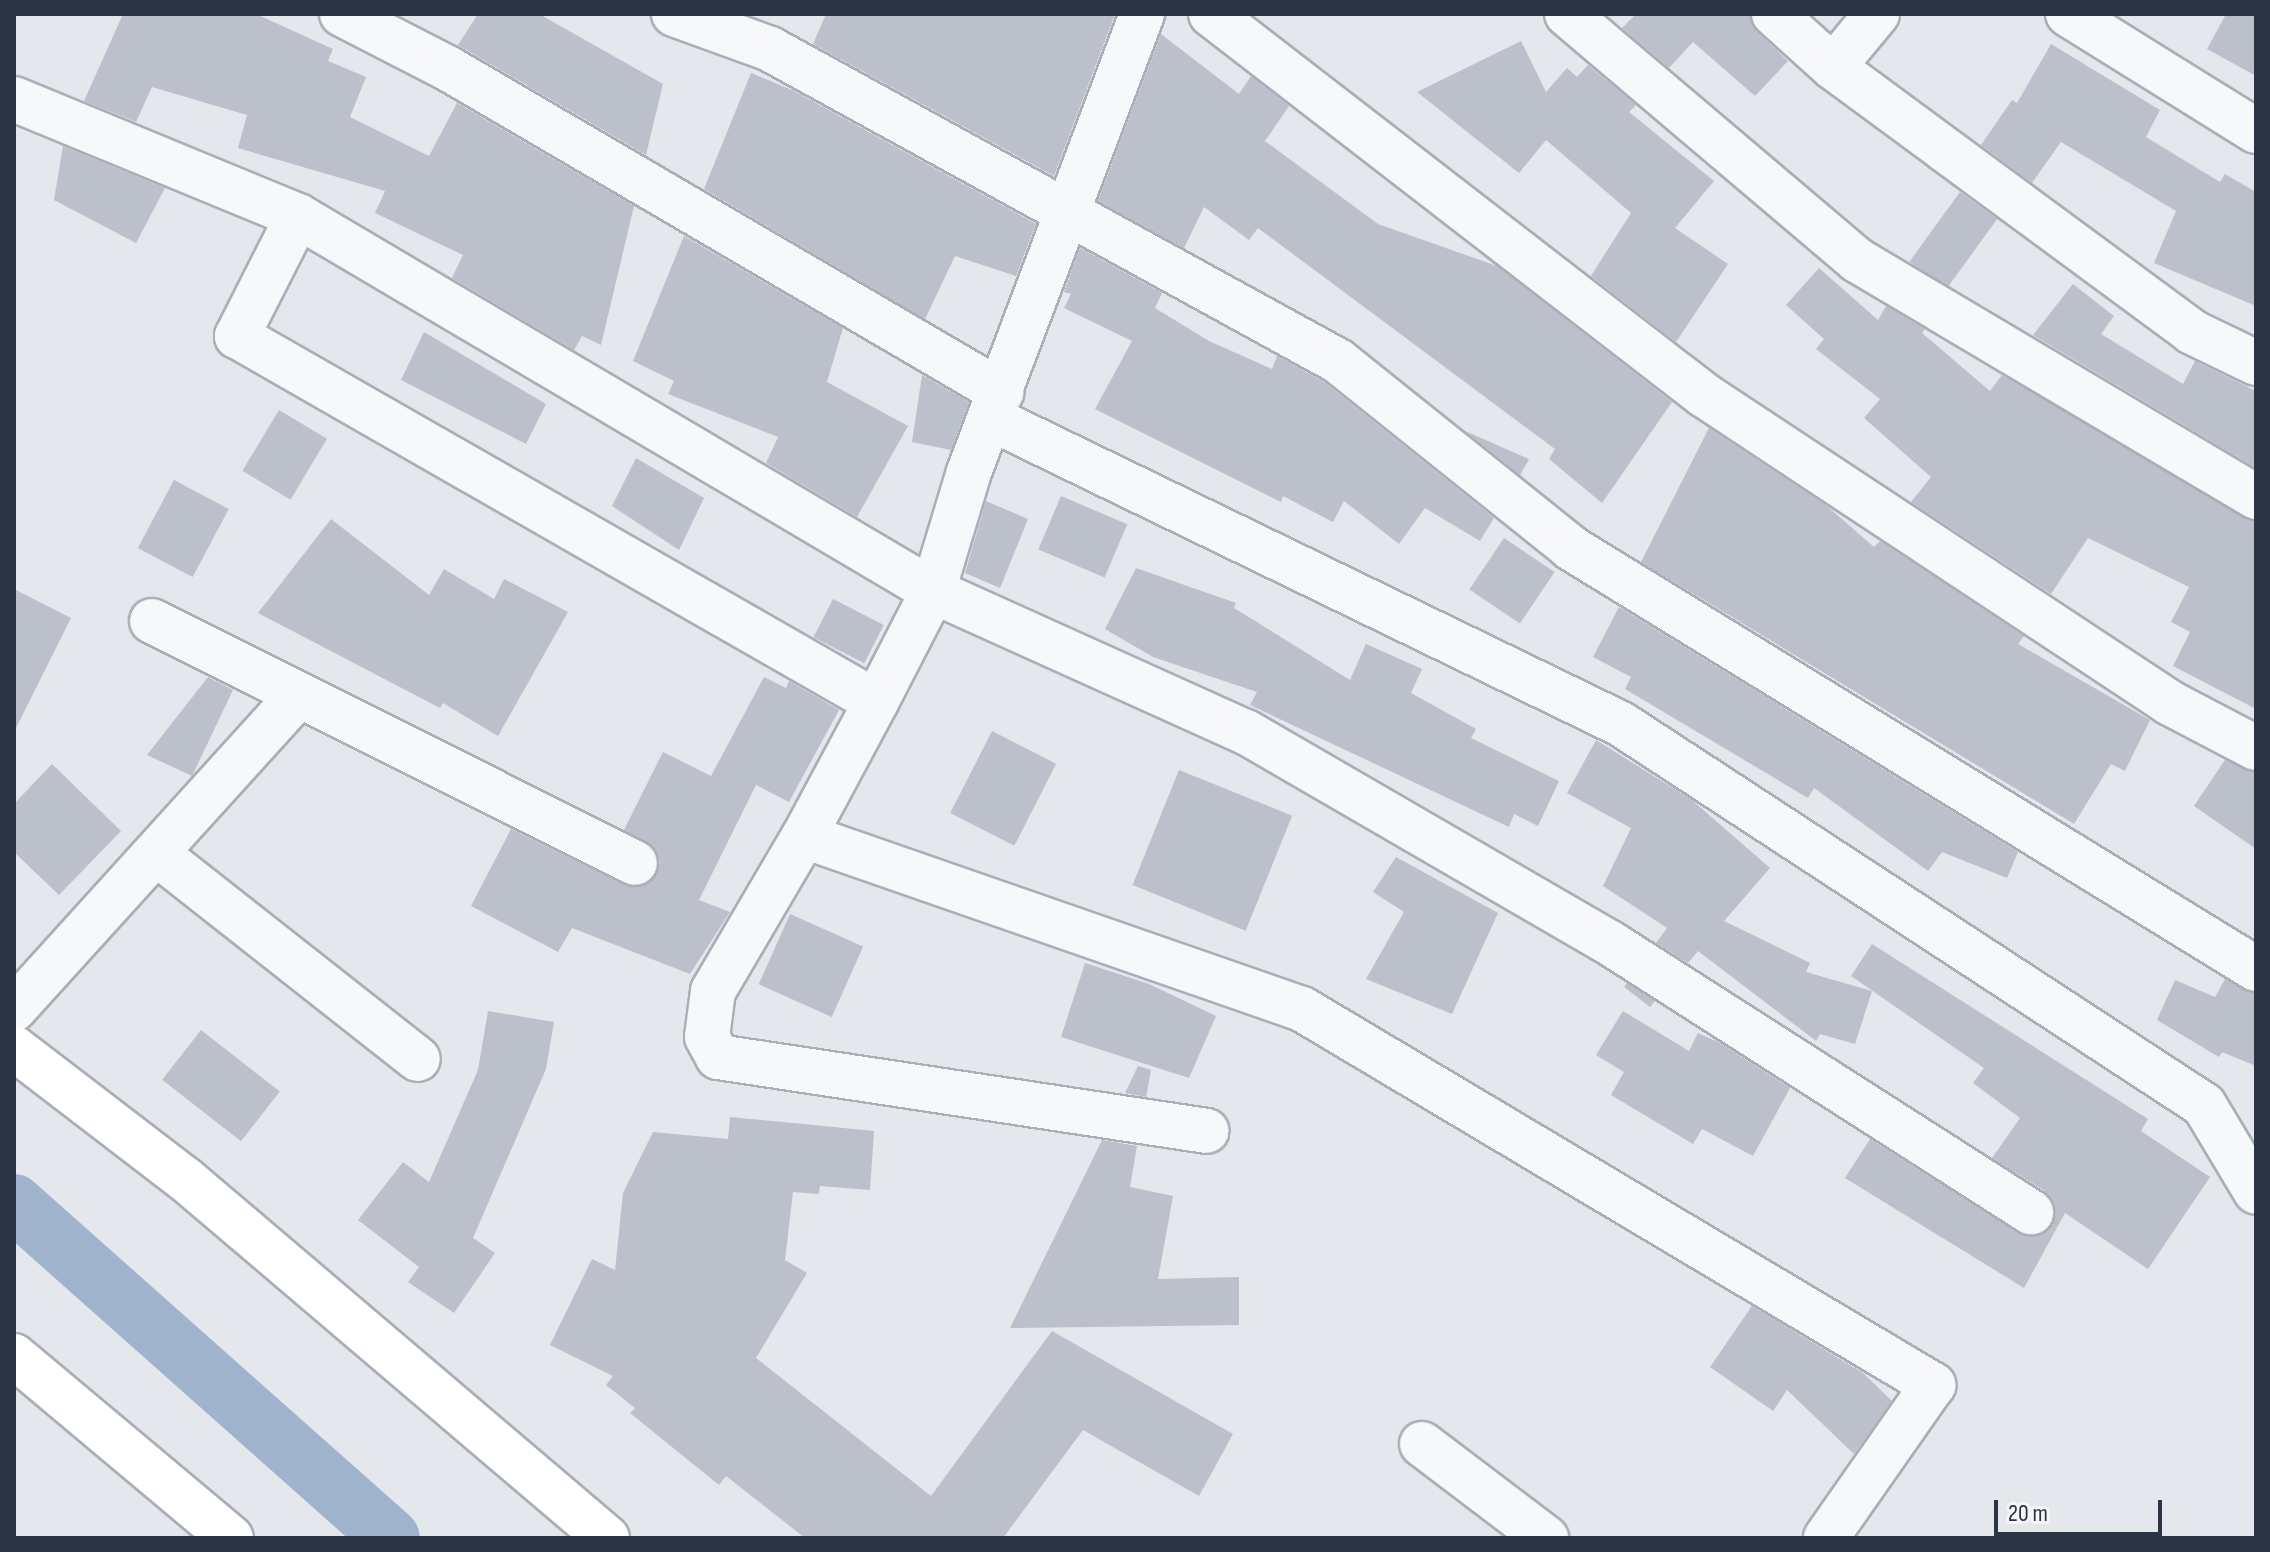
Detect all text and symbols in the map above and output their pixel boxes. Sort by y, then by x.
scale bar [1998,1484,2166,1534]
text: 20 m [2008,1499,2048,1528]

